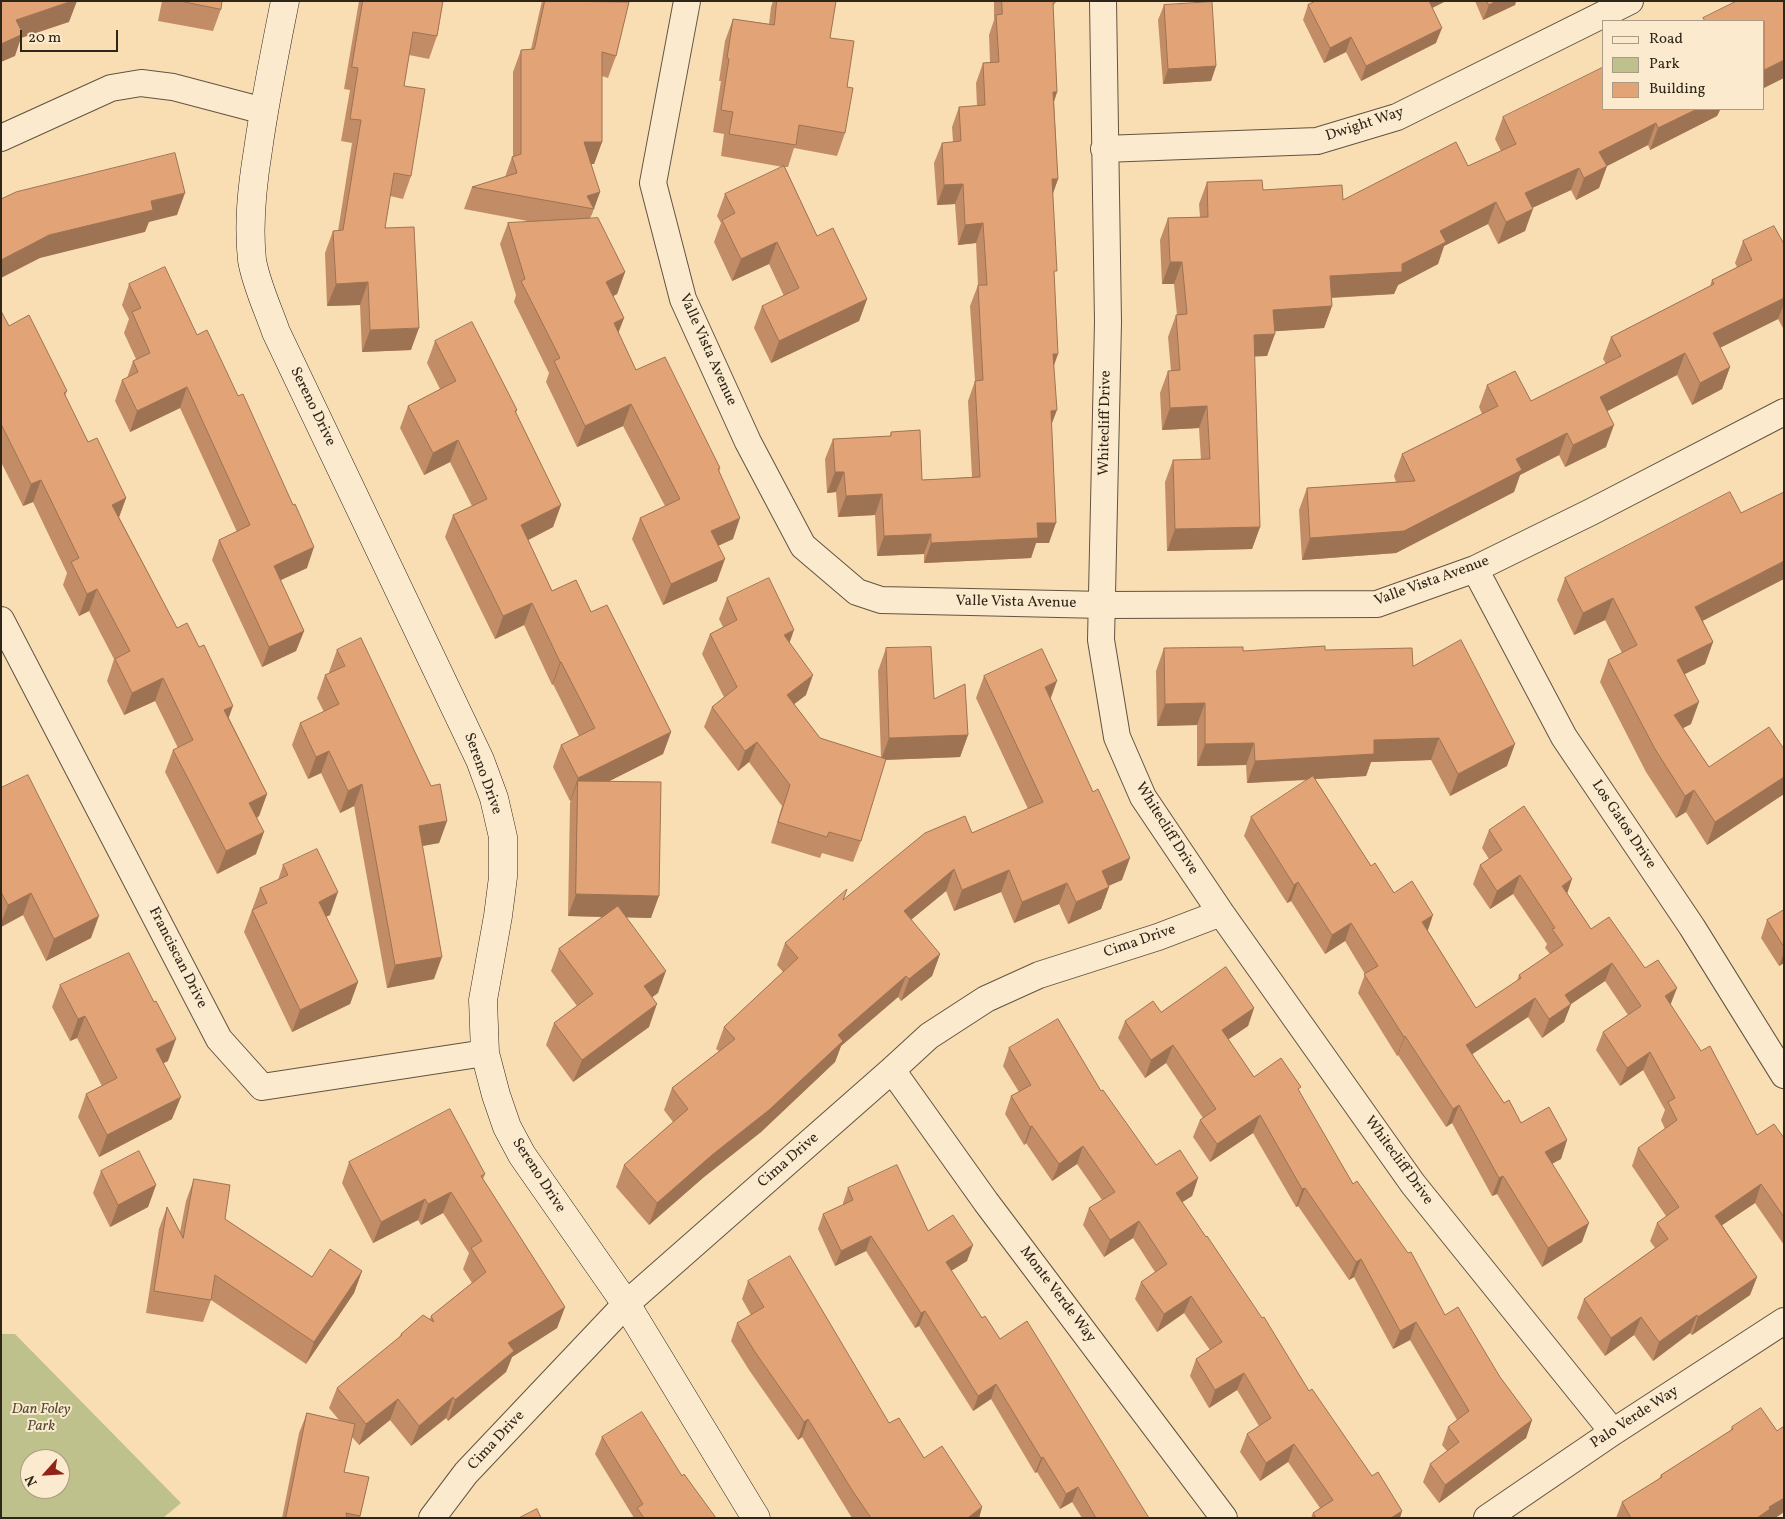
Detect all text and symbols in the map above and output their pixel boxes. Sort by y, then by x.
scale bar [22,20,120,52]
legend [1602,20,1765,110]
text: 20 m [28,28,61,49]
text: Road [1649,29,1683,50]
text: Park [1649,54,1680,75]
text: Building [1649,79,1705,100]
street label: Dwight Way [1324,104,1406,146]
street label: Valle Vista Avenue [674,291,740,409]
street label: Sereno Drive [285,365,339,449]
street label: Whitecliff Drive [1096,370,1116,476]
street label: Valle Vista Avenue [1372,553,1492,611]
street label: Valle Vista Avenue [955,593,1077,613]
street label: Sereno Drive [459,731,505,817]
street label: Los Gatos Drive [1587,777,1659,873]
street label: Whitecliff Drive [1130,779,1202,879]
street label: Franciscan Drive [144,904,210,1012]
street label: Cima Drive [1102,921,1178,963]
street label: Whitecliff Drive [1360,1113,1436,1209]
street label: Cima Drive [755,1130,823,1192]
street label: Sereno Drive [507,1135,569,1217]
street label: Monte Verde Way [1015,1243,1099,1347]
street label: Palo Verde Way [1587,1383,1683,1453]
park label: Dan Foley Park [11,1401,71,1436]
street label: Cima Drive [465,1408,529,1474]
north arrow [20,1449,70,1499]
text: N [21,1472,43,1489]

